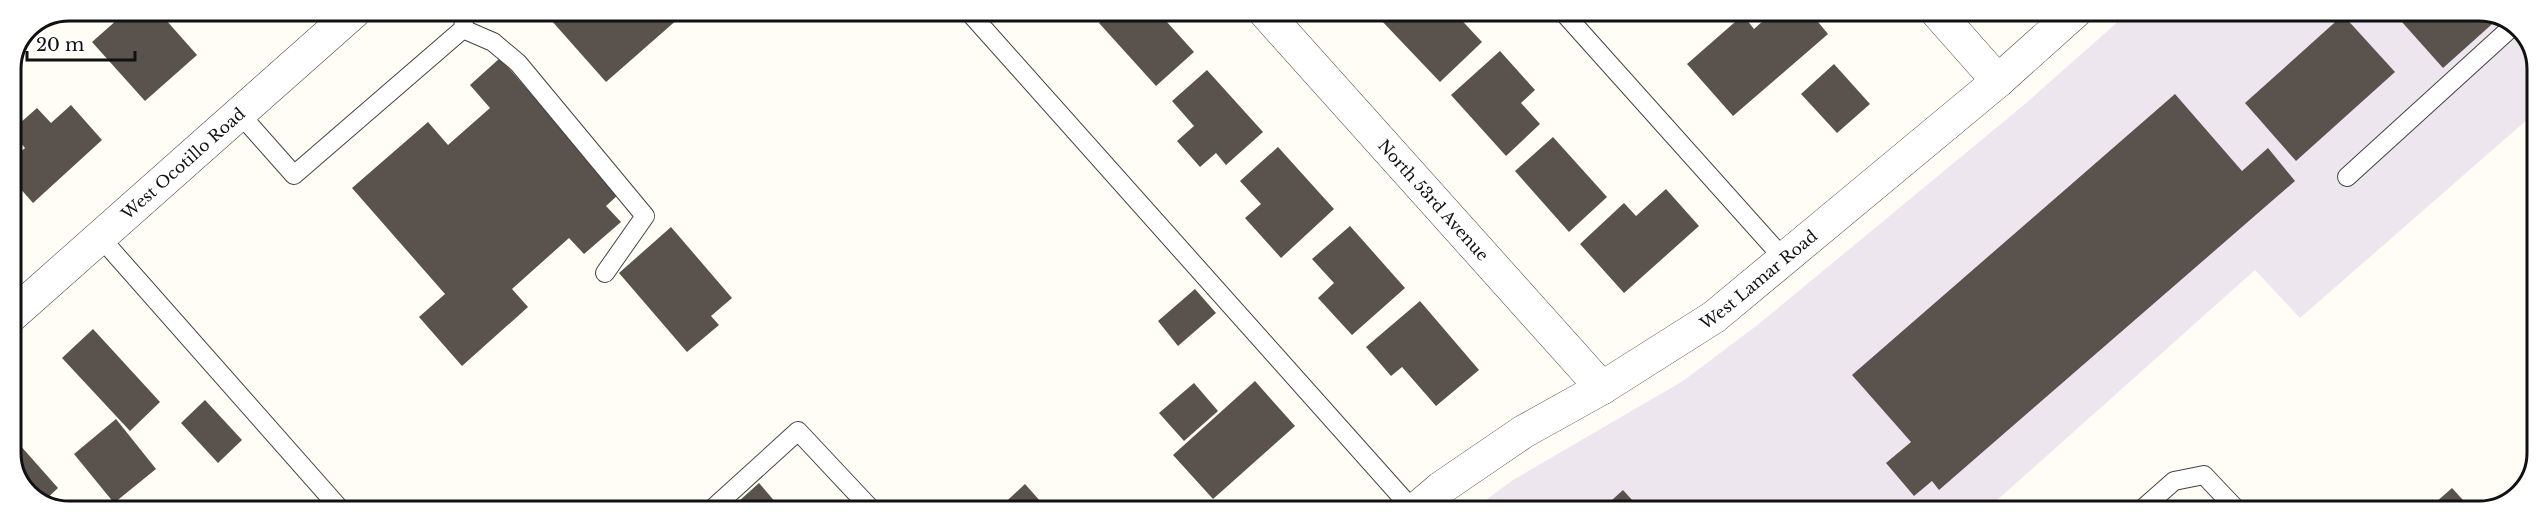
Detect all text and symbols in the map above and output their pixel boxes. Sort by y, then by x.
scale bar [27,24,135,62]
text: 20 m [36,34,84,56]
street label: West Ocotillo Road [116,103,249,224]
street label: North 53rd Avenue [1374,135,1493,265]
street label: West Lamar Road [1695,225,1821,334]

